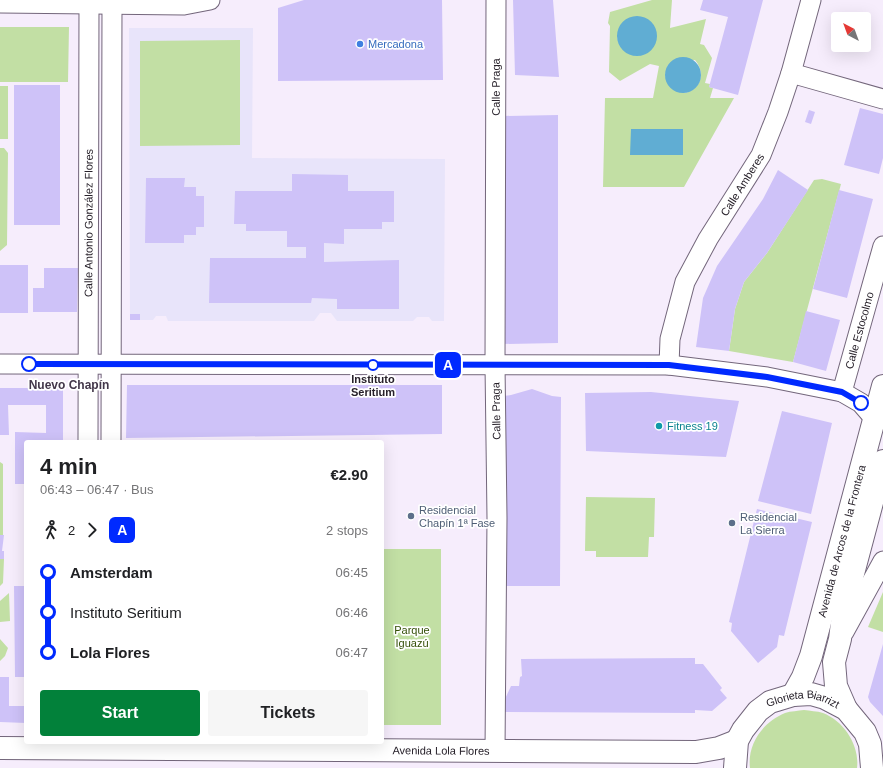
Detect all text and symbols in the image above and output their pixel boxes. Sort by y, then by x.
north arrow [831,12,871,52]
map controls [831,12,871,52]
place label: Mercadona [368,38,424,50]
marker: Mercadona [355,39,365,49]
street label: Calle Praga [490,57,502,116]
street label: Calle Antonio González Flores [82,148,95,297]
street label: Calle Amberes [718,151,767,218]
street label: Calle Estocolmo [843,290,876,370]
line badge: A [435,352,461,378]
unlabelled marker [21,356,37,372]
text: A [443,357,453,373]
marker: Instituto Seritium [367,359,379,371]
place label: Instituto Seritium [351,373,395,398]
district label: Nuevo Chapín [29,378,109,392]
street label: Calle Praga [489,381,503,440]
unlabelled marker [853,395,869,411]
place label: Fitness 19 [667,420,718,432]
marker: Fitness 19 [654,421,664,431]
text: 4 min [40,454,97,479]
street label: Avenida de Arcos de la Frontera [816,463,868,619]
text: €2.90 [330,466,368,483]
text: 06:43 – 06:47 · Bus [40,482,153,497]
place label: Residencial Chapín 1ª Fase [419,504,495,529]
marker: Residencial Chapín 1ª Fase [406,511,416,521]
place label: Residencial La Sierra [740,511,797,536]
marker: Residencial La Sierra [727,518,737,528]
icon: walk [40,519,62,541]
icon: forward [81,519,103,541]
text: A [117,522,127,538]
text: 2 [68,523,75,538]
text: 2 stops [326,523,368,538]
text: Amsterdam [70,564,153,581]
text: 06:45 [335,565,368,580]
text: Instituto Seritium [70,604,182,621]
text: 06:46 [335,605,368,620]
park label: Parque Iguazú [394,624,430,649]
text: Lola Flores [70,644,150,661]
text: 06:47 [335,645,368,660]
street label: Glorieta Biarrizt [765,688,842,711]
button: Start [40,690,200,736]
button: Tickets [208,690,368,736]
street label: Avenida Lola Flores [392,744,490,757]

